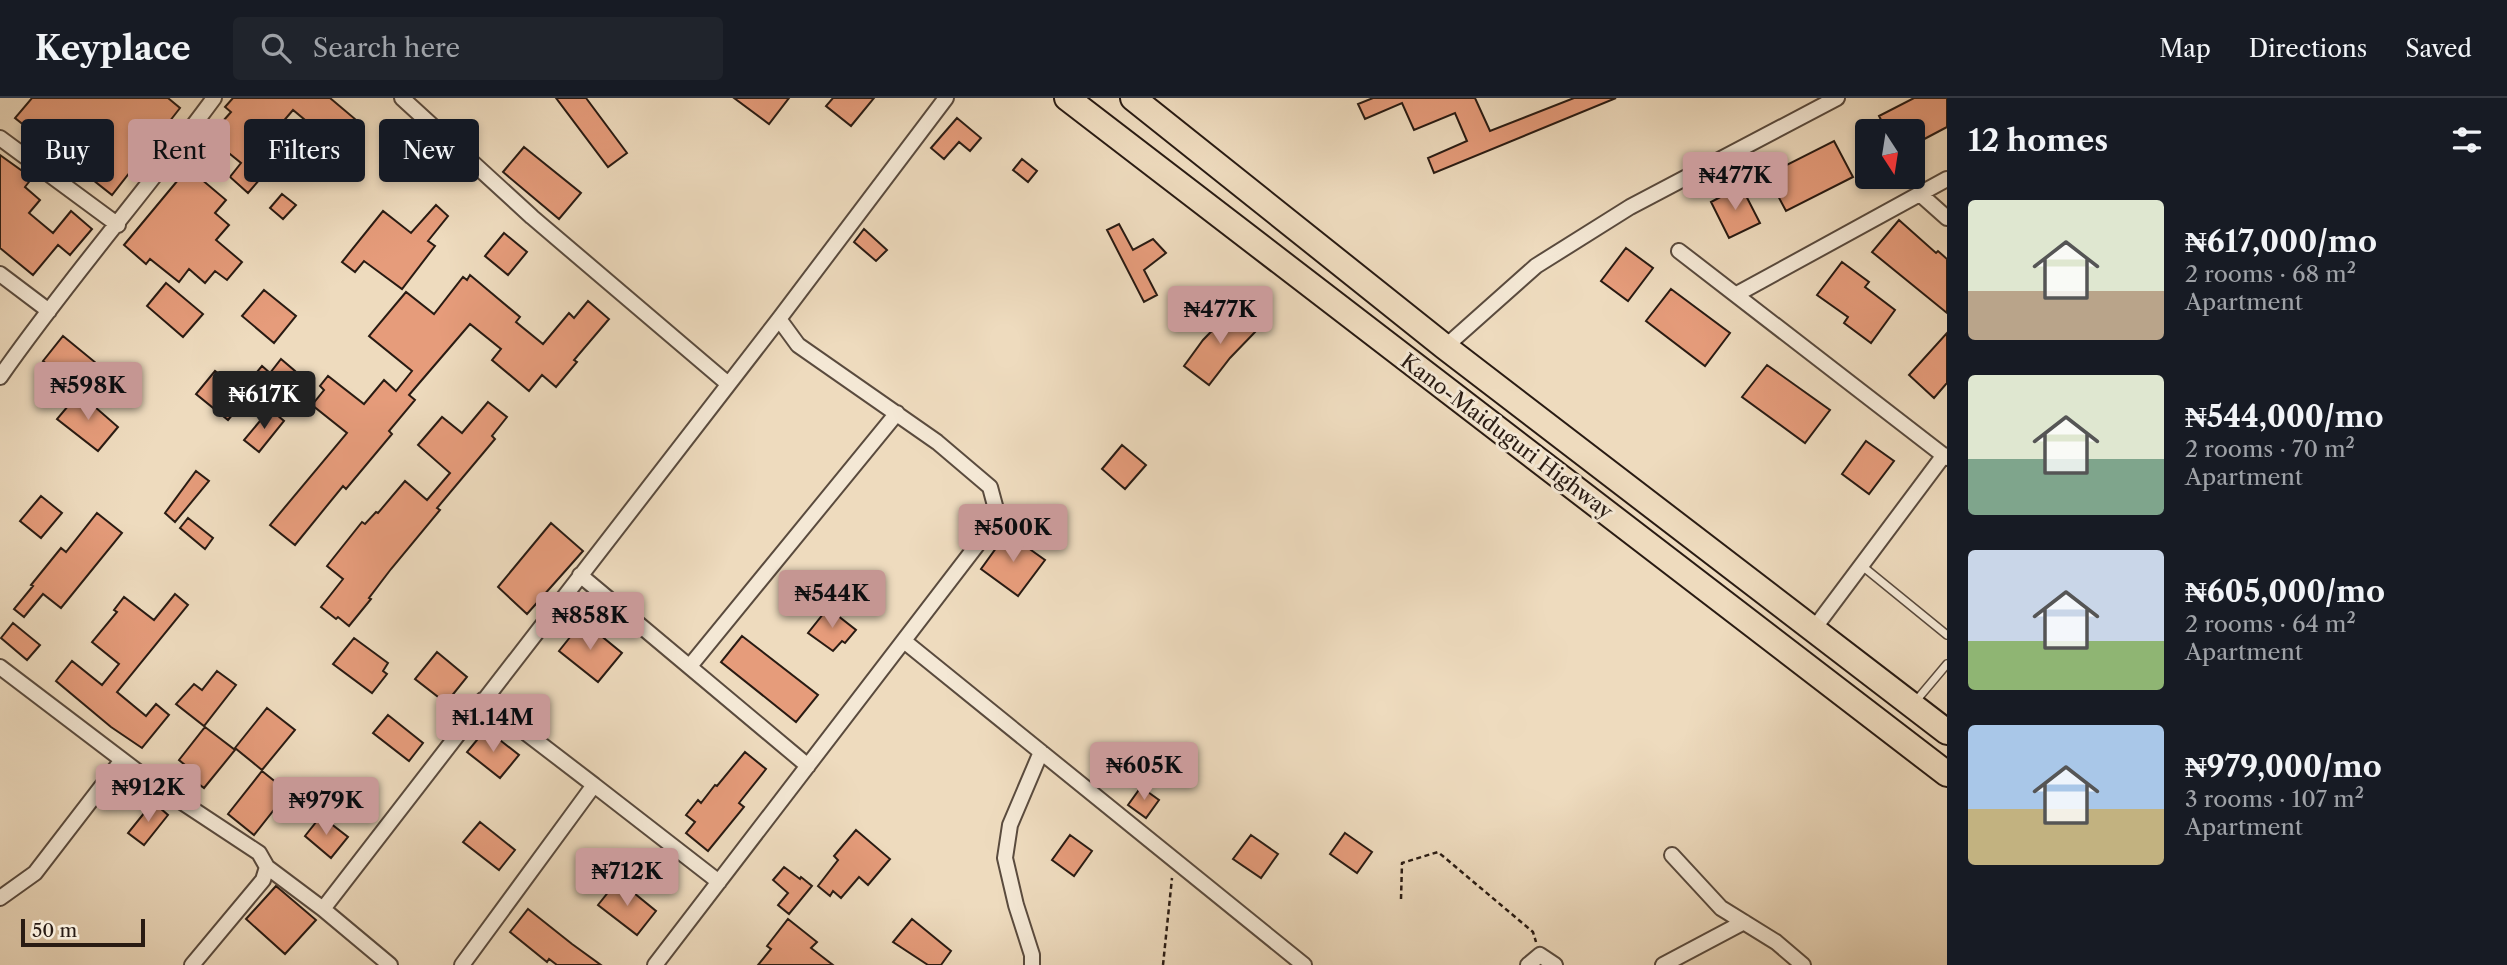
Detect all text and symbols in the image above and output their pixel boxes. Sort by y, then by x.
search box [233,17,723,80]
text: Keyplace [35,28,191,69]
icon: search [257,29,295,67]
text: Search here [313,32,460,64]
text: Map [2159,34,2211,63]
text: Directions [2249,34,2367,63]
text: Saved [2405,34,2472,63]
chip: Buy [21,119,114,182]
chip: Rent [128,119,230,182]
chip: Filters [244,119,365,182]
chip: New [379,119,479,182]
north arrow [1855,119,1925,189]
map controls [1855,119,1925,189]
icon: filters [2448,121,2486,159]
text: 12 homes [1968,122,2108,159]
pin: ₦477K [1686,152,1784,212]
text: ₦477K [1699,161,1771,189]
text: ₦617,000/mo [2185,223,2377,260]
icon: home [2024,228,2108,312]
text: 2 rooms · 68 m² [2185,260,2356,288]
pin: ₦477K [1171,286,1269,346]
text: Apartment [2185,288,2303,316]
text: ₦477K [1184,295,1256,323]
street label: Kano-Maiduguri Highway [1396,348,1618,524]
pin: ₦598K [39,362,137,422]
text: ₦598K [50,371,126,399]
pin: ₦617K [215,372,313,431]
text: ₦617K [228,380,300,408]
text: ₦544,000/mo [2185,398,2384,435]
icon: home [2024,403,2108,487]
text: 2 rooms · 70 m² [2185,435,2355,463]
text: Apartment [2185,463,2303,491]
pin: ₦500K [964,504,1062,564]
text: ₦500K [975,513,1051,541]
pin: ₦544K [783,570,881,630]
text: ₦605,000/mo [2185,573,2385,610]
icon: home [2024,578,2108,662]
text: ₦544K [795,579,869,607]
pin: ₦858K [541,592,639,652]
text: ₦858K [552,601,628,629]
text: 2 rooms · 64 m² [2185,610,2356,638]
text: Apartment [2185,638,2303,666]
pin: ₦1.14M [436,694,550,754]
text: ₦1.14M [452,703,534,731]
pin: ₦605K [1095,742,1193,802]
text: ₦979,000/mo [2185,748,2382,785]
text: ₦605K [1106,751,1182,779]
icon: home [2024,753,2108,837]
pin: ₦912K [99,764,197,824]
text: ₦912K [112,773,184,801]
pin: ₦979K [277,778,375,837]
text: 3 rooms · 107 m² [2185,785,2364,813]
text: ₦979K [289,786,363,814]
text: Apartment [2185,813,2303,841]
pin: ₦712K [578,848,676,908]
text: ₦712K [592,857,662,885]
scale bar [21,916,145,948]
text: 50 m [32,919,77,942]

